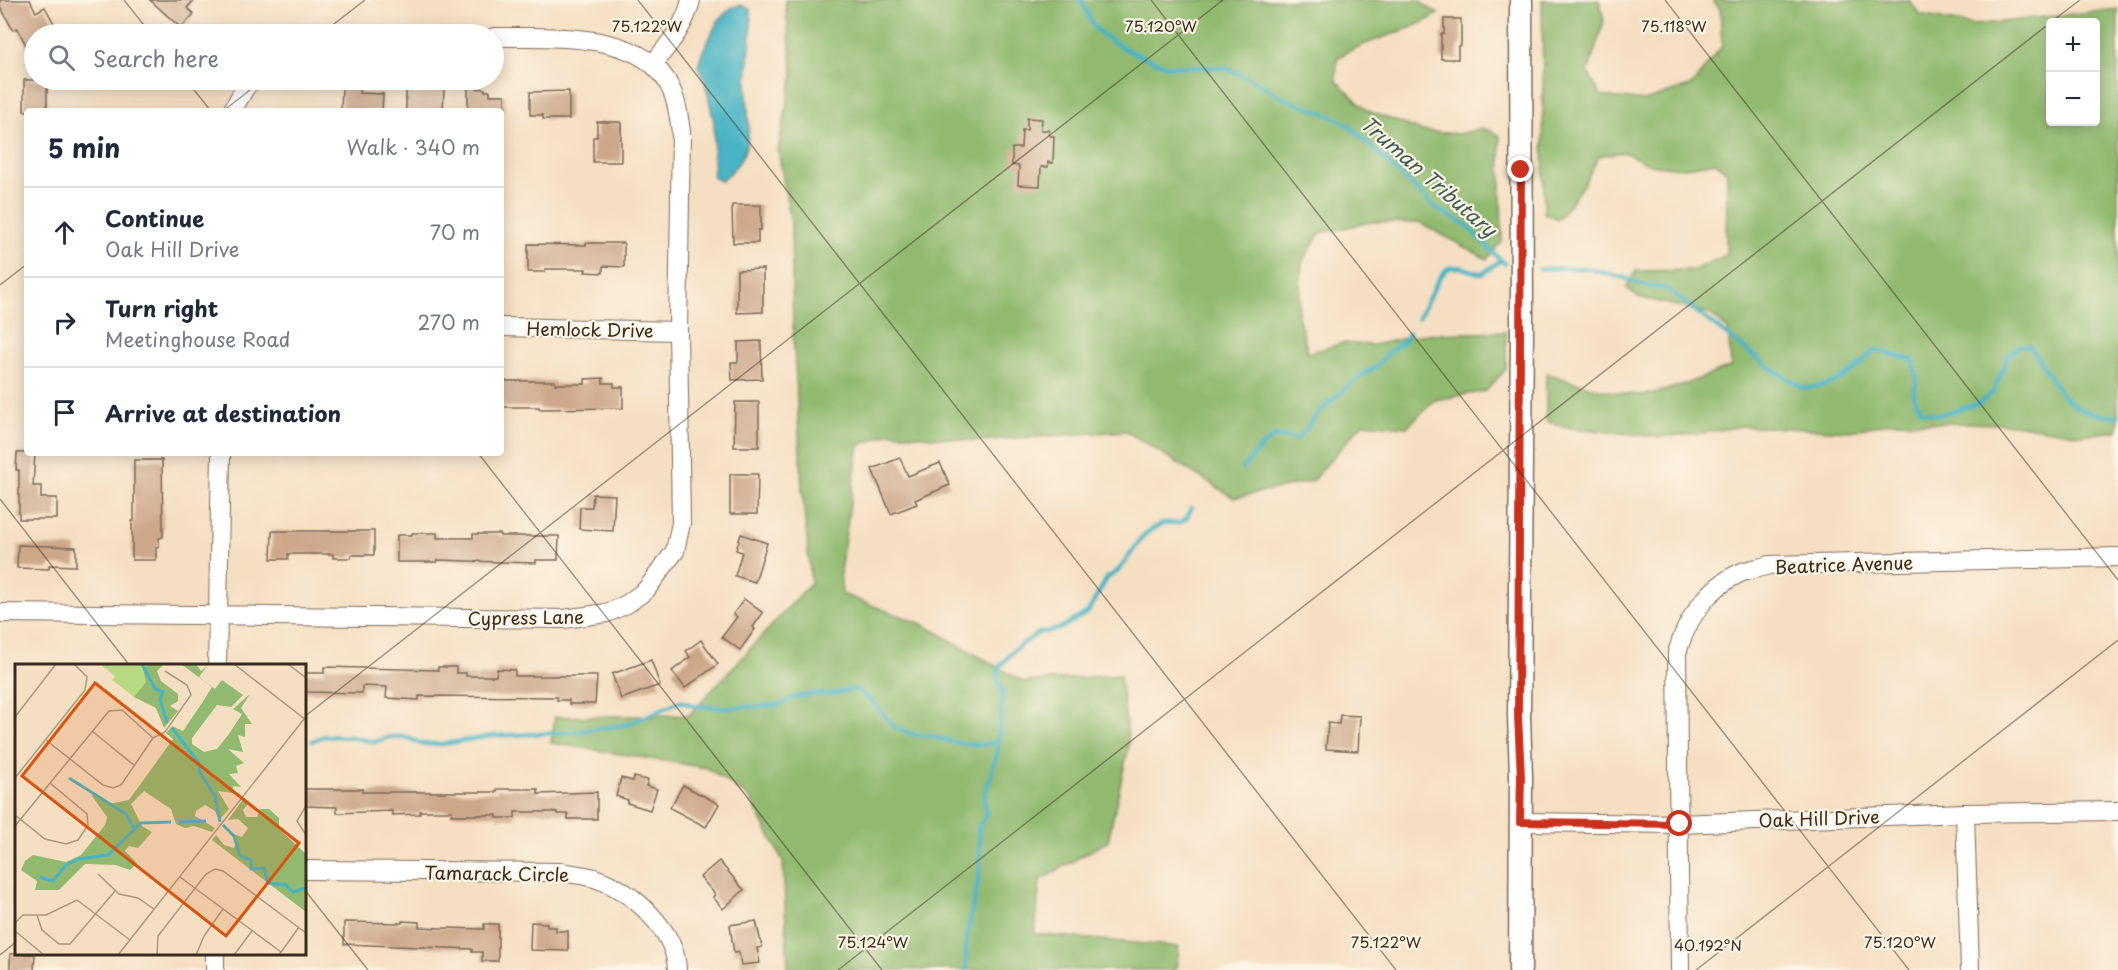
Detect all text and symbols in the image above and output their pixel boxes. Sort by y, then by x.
text: 75.122°W [612,14,683,37]
text: 75.120°W [1125,14,1198,37]
text: 75.118°W [1641,14,1707,37]
map controls [2046,18,2100,126]
button: + [2046,18,2100,72]
search box [24,24,504,90]
icon: search [45,41,78,74]
text: Search here [93,41,219,74]
button: − [2046,72,2100,126]
water label: Truman Tributary [1354,108,1505,245]
text: 5 min [48,128,120,167]
text: Walk · 340 m [347,132,480,162]
route end [1507,156,1533,182]
text: Continue [105,201,204,234]
icon: ahead [48,216,81,249]
text: 70 m [430,217,480,247]
text: Oak Hill Drive [105,234,239,264]
text: Turn right [105,291,218,324]
icon: right [48,306,81,339]
text: 270 m [417,307,480,337]
street label: Hemlock Drive [526,314,654,344]
text: Meetinghouse Road [105,324,291,354]
icon: arrive [48,396,81,429]
text: Arrive at destination [105,396,341,429]
street label: Beatrice Avenue [1774,548,1914,580]
street label: Cypress Lane [467,602,585,632]
inset map [15,664,306,955]
street label: Oak Hill Drive [1758,802,1880,834]
route start [1666,810,1692,836]
street label: Tamarack Circle [424,858,570,888]
text: 75.124°W [838,930,909,953]
text: 75.122°W [1351,930,1422,953]
text: 75.120°W [1864,930,1937,953]
text: 40.192°N [1674,933,1742,956]

